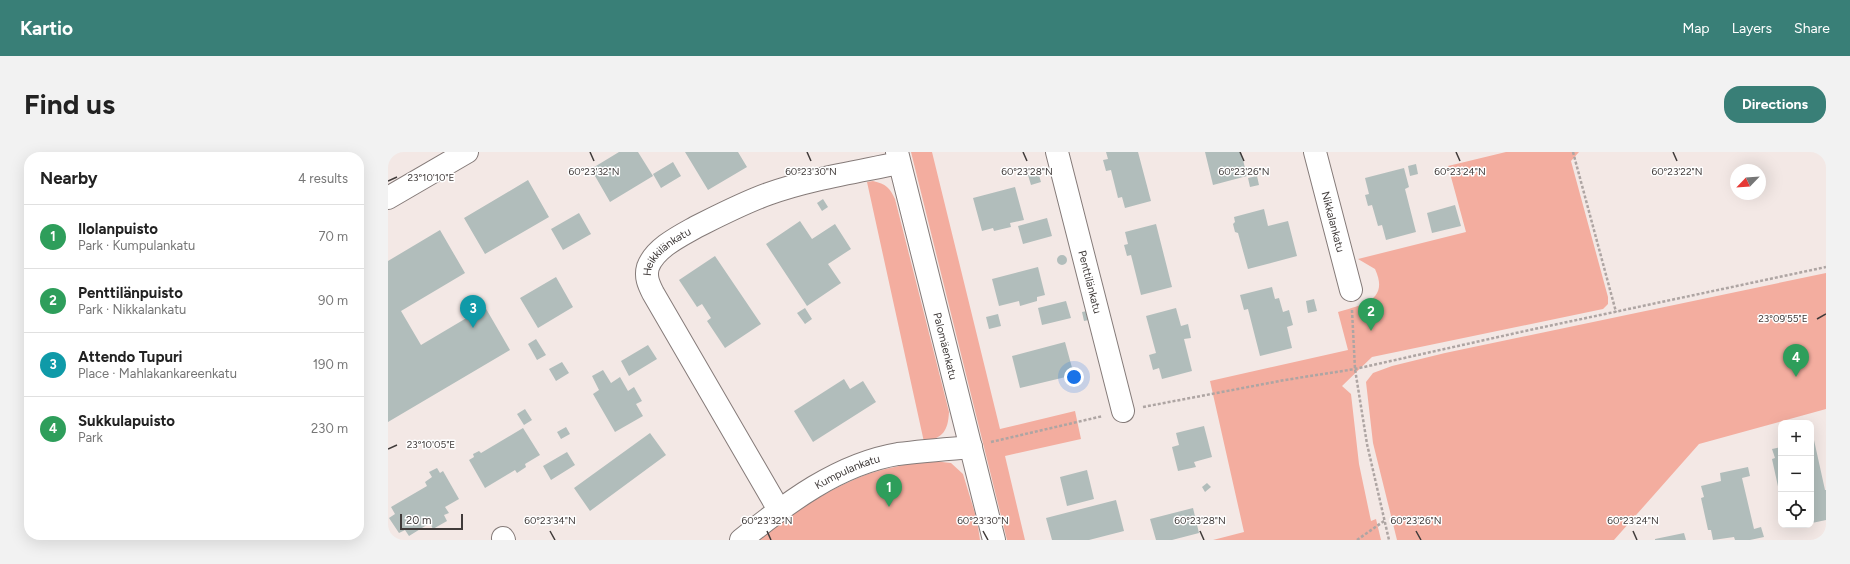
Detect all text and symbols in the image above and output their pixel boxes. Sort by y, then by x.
text: Kartio [20,17,73,40]
text: Map [1682,20,1710,37]
text: Layers [1732,20,1772,37]
text: Share [1794,20,1830,37]
button: Directions [1724,86,1826,123]
text: Find us [24,87,115,121]
north arrow [1730,164,1766,200]
text: 60°23'32"N [569,165,619,178]
text: 60°23'30"N [785,165,837,178]
text: 60°23'28"N [1001,165,1053,178]
text: 60°23'26"N [1219,165,1269,178]
text: 60°23'24"N [1434,165,1486,178]
text: 60°23'22"N [1652,165,1702,178]
text: Nearby [40,168,98,188]
text: 4 results [298,171,348,186]
text: 23°10'10"E [408,171,455,184]
street label: Nikkalankatu [1319,190,1347,254]
text: Ilolanpuisto [78,220,158,238]
street label: Heikkilänkatu [640,225,693,276]
text: 1 [50,229,56,244]
text: 70 m [318,229,348,244]
text: Park · Kumpulankatu [78,238,195,253]
street label: Penttilänkatu [1076,249,1104,315]
text: Penttilänpuisto [78,284,183,302]
text: 2 [49,293,57,308]
text: 90 m [318,293,348,308]
pin: 3 [460,295,486,328]
pin: 2 [1358,298,1384,331]
text: Park · Nikkalankatu [78,302,186,317]
street label: Palomäenkatu [931,311,960,381]
text: 23°09'55"E [1758,312,1808,325]
pin: 4 [1783,344,1809,377]
text: Attendo Tupuri [78,348,183,366]
text: 3 [49,357,57,372]
text: 190 m [313,357,348,372]
text: Place · Mahlakankareenkatu [78,366,237,381]
your location [1064,367,1084,387]
text: Sukkulapuisto [78,412,175,430]
map controls [1778,420,1814,528]
button: + [1778,420,1814,456]
text: 4 [49,421,57,436]
text: 230 m [311,421,348,436]
text: Park [78,430,103,445]
text: 23°10'05"E [407,438,455,451]
street label: Kumpulankatu [812,452,881,492]
button: − [1778,456,1814,492]
pin: 1 [876,474,902,507]
button: locate [1778,492,1814,528]
scale bar [400,512,463,531]
text: 20 m [406,514,431,527]
text: 60°23'34"N [524,514,576,527]
text: 60°23'32"N [742,514,792,527]
text: 60°23'30"N [957,514,1009,527]
text: 60°23'28"N [1174,514,1226,527]
text: 60°23'26"N [1391,514,1441,527]
text: 60°23'24"N [1607,514,1659,527]

